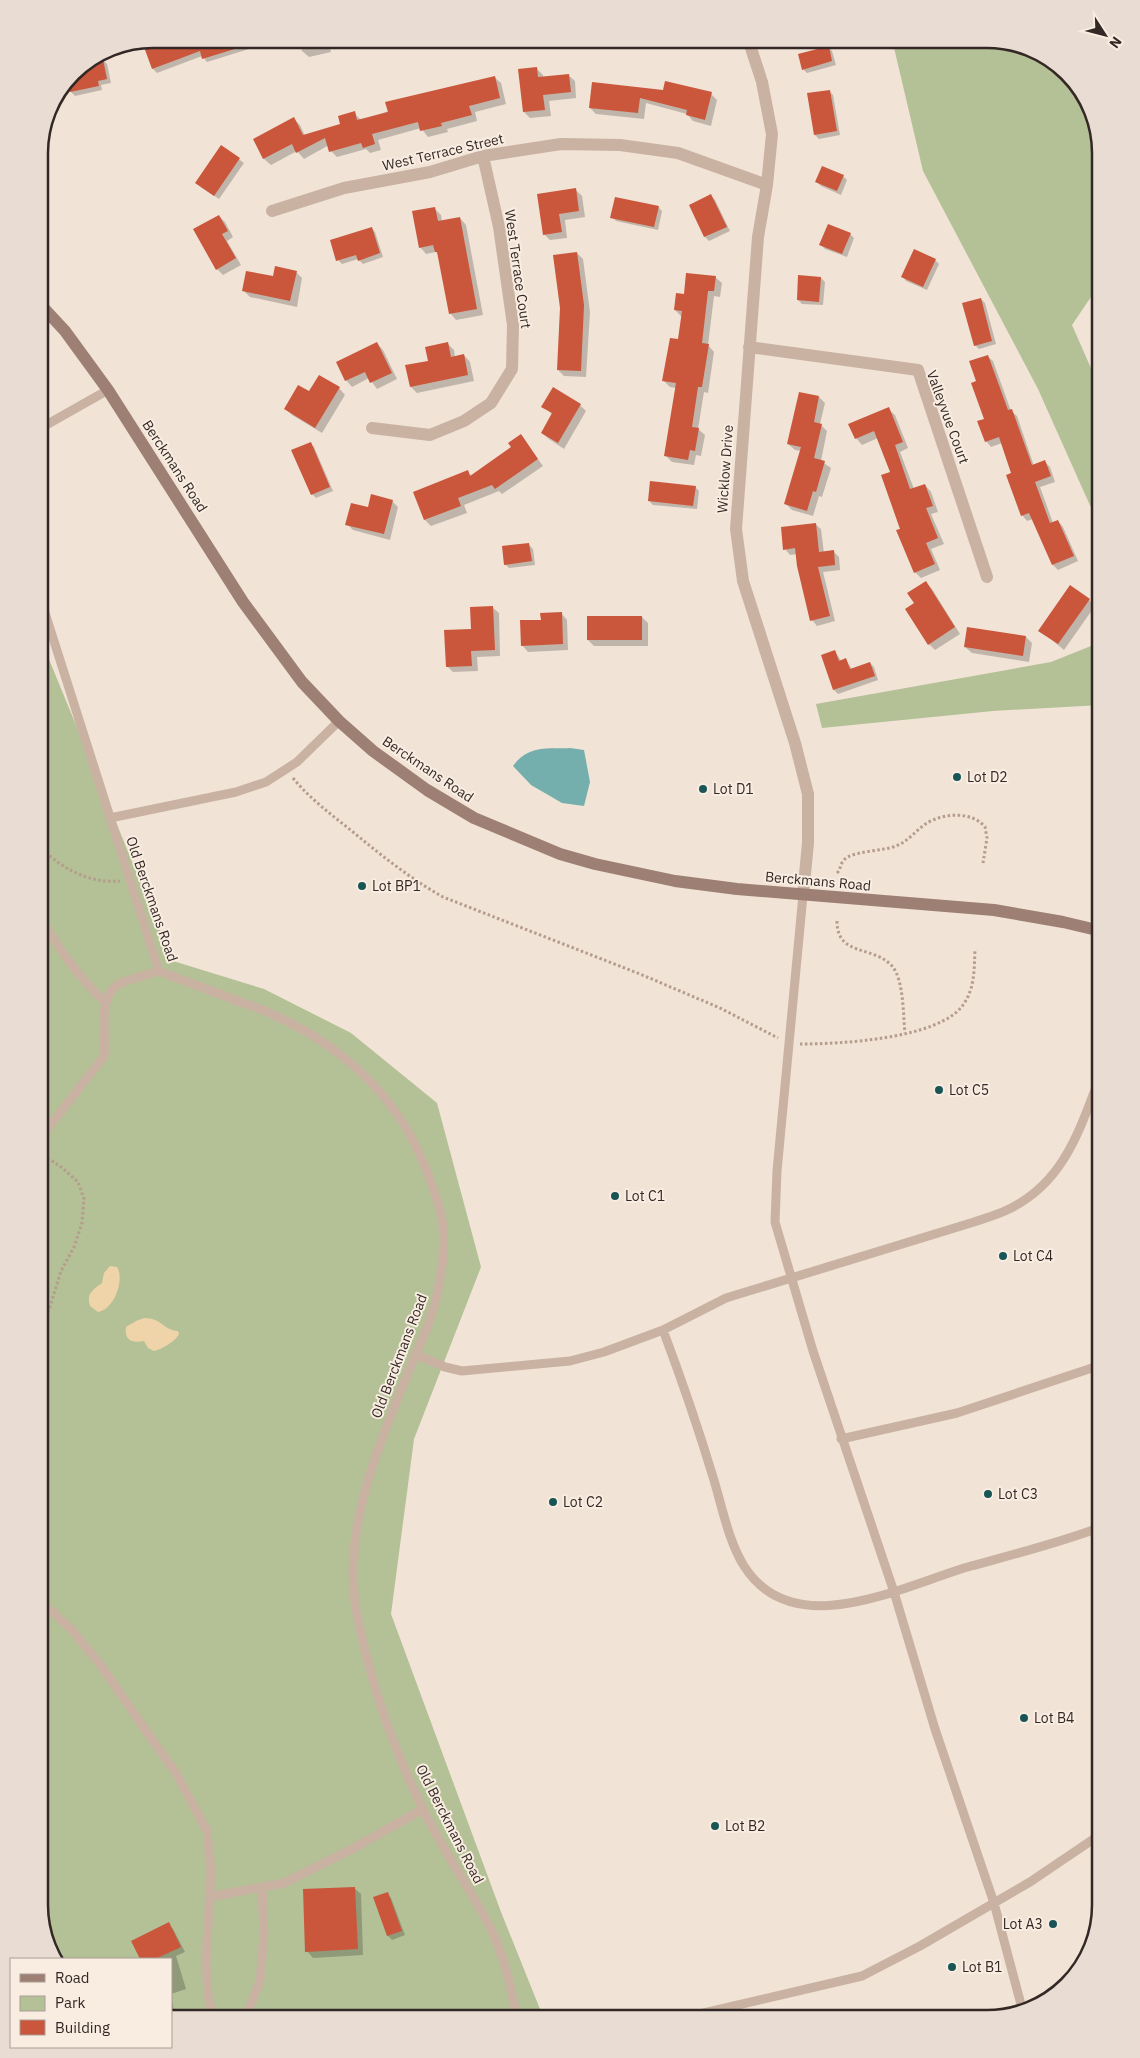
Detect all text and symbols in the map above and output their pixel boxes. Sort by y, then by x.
north arrow [1080,10,1130,60]
text: N [1105,33,1126,52]
street label: West Terrace Street [381,129,505,175]
street label: West Terrace Court [501,208,535,330]
street label: Valleyvue Court [923,368,973,466]
street label: Berckmans Road [139,417,211,515]
street label: Wicklow Drive [713,424,737,514]
street label: Berckmans Road [379,732,477,806]
place label: Lot D2 [967,768,1008,786]
marker: Lot D2 [951,771,963,783]
place label: Lot D1 [713,780,754,798]
marker: Lot D1 [697,783,709,795]
street label: Old Berckmans Road [122,834,182,964]
street label: Berckmans Road [764,867,872,895]
place label: Lot BP1 [372,877,421,895]
marker: Lot BP1 [356,880,368,892]
place label: Lot C5 [949,1081,989,1099]
marker: Lot C5 [933,1084,945,1096]
place label: Lot C1 [625,1187,665,1205]
marker: Lot C1 [609,1190,621,1202]
place label: Lot C4 [1013,1247,1053,1265]
marker: Lot C4 [997,1250,1009,1262]
street label: Old Berckmans Road [367,1291,431,1421]
place label: Lot C3 [998,1485,1038,1503]
marker: Lot C3 [982,1488,994,1500]
place label: Lot C2 [563,1493,603,1511]
marker: Lot C2 [547,1496,559,1508]
place label: Lot B4 [1034,1709,1074,1727]
marker: Lot B4 [1018,1712,1030,1724]
street label: Old Berckmans Road [412,1761,488,1887]
place label: Lot B2 [725,1817,765,1835]
marker: Lot B2 [709,1820,721,1832]
place label: Lot A3 [1003,1915,1043,1933]
marker: Lot A3 [1047,1918,1059,1930]
legend [10,1958,172,2048]
place label: Lot B1 [962,1958,1002,1976]
marker: Lot B1 [946,1961,958,1973]
text: Road [55,1968,90,1987]
text: Park [55,1993,85,2012]
text: Building [55,2018,110,2037]

